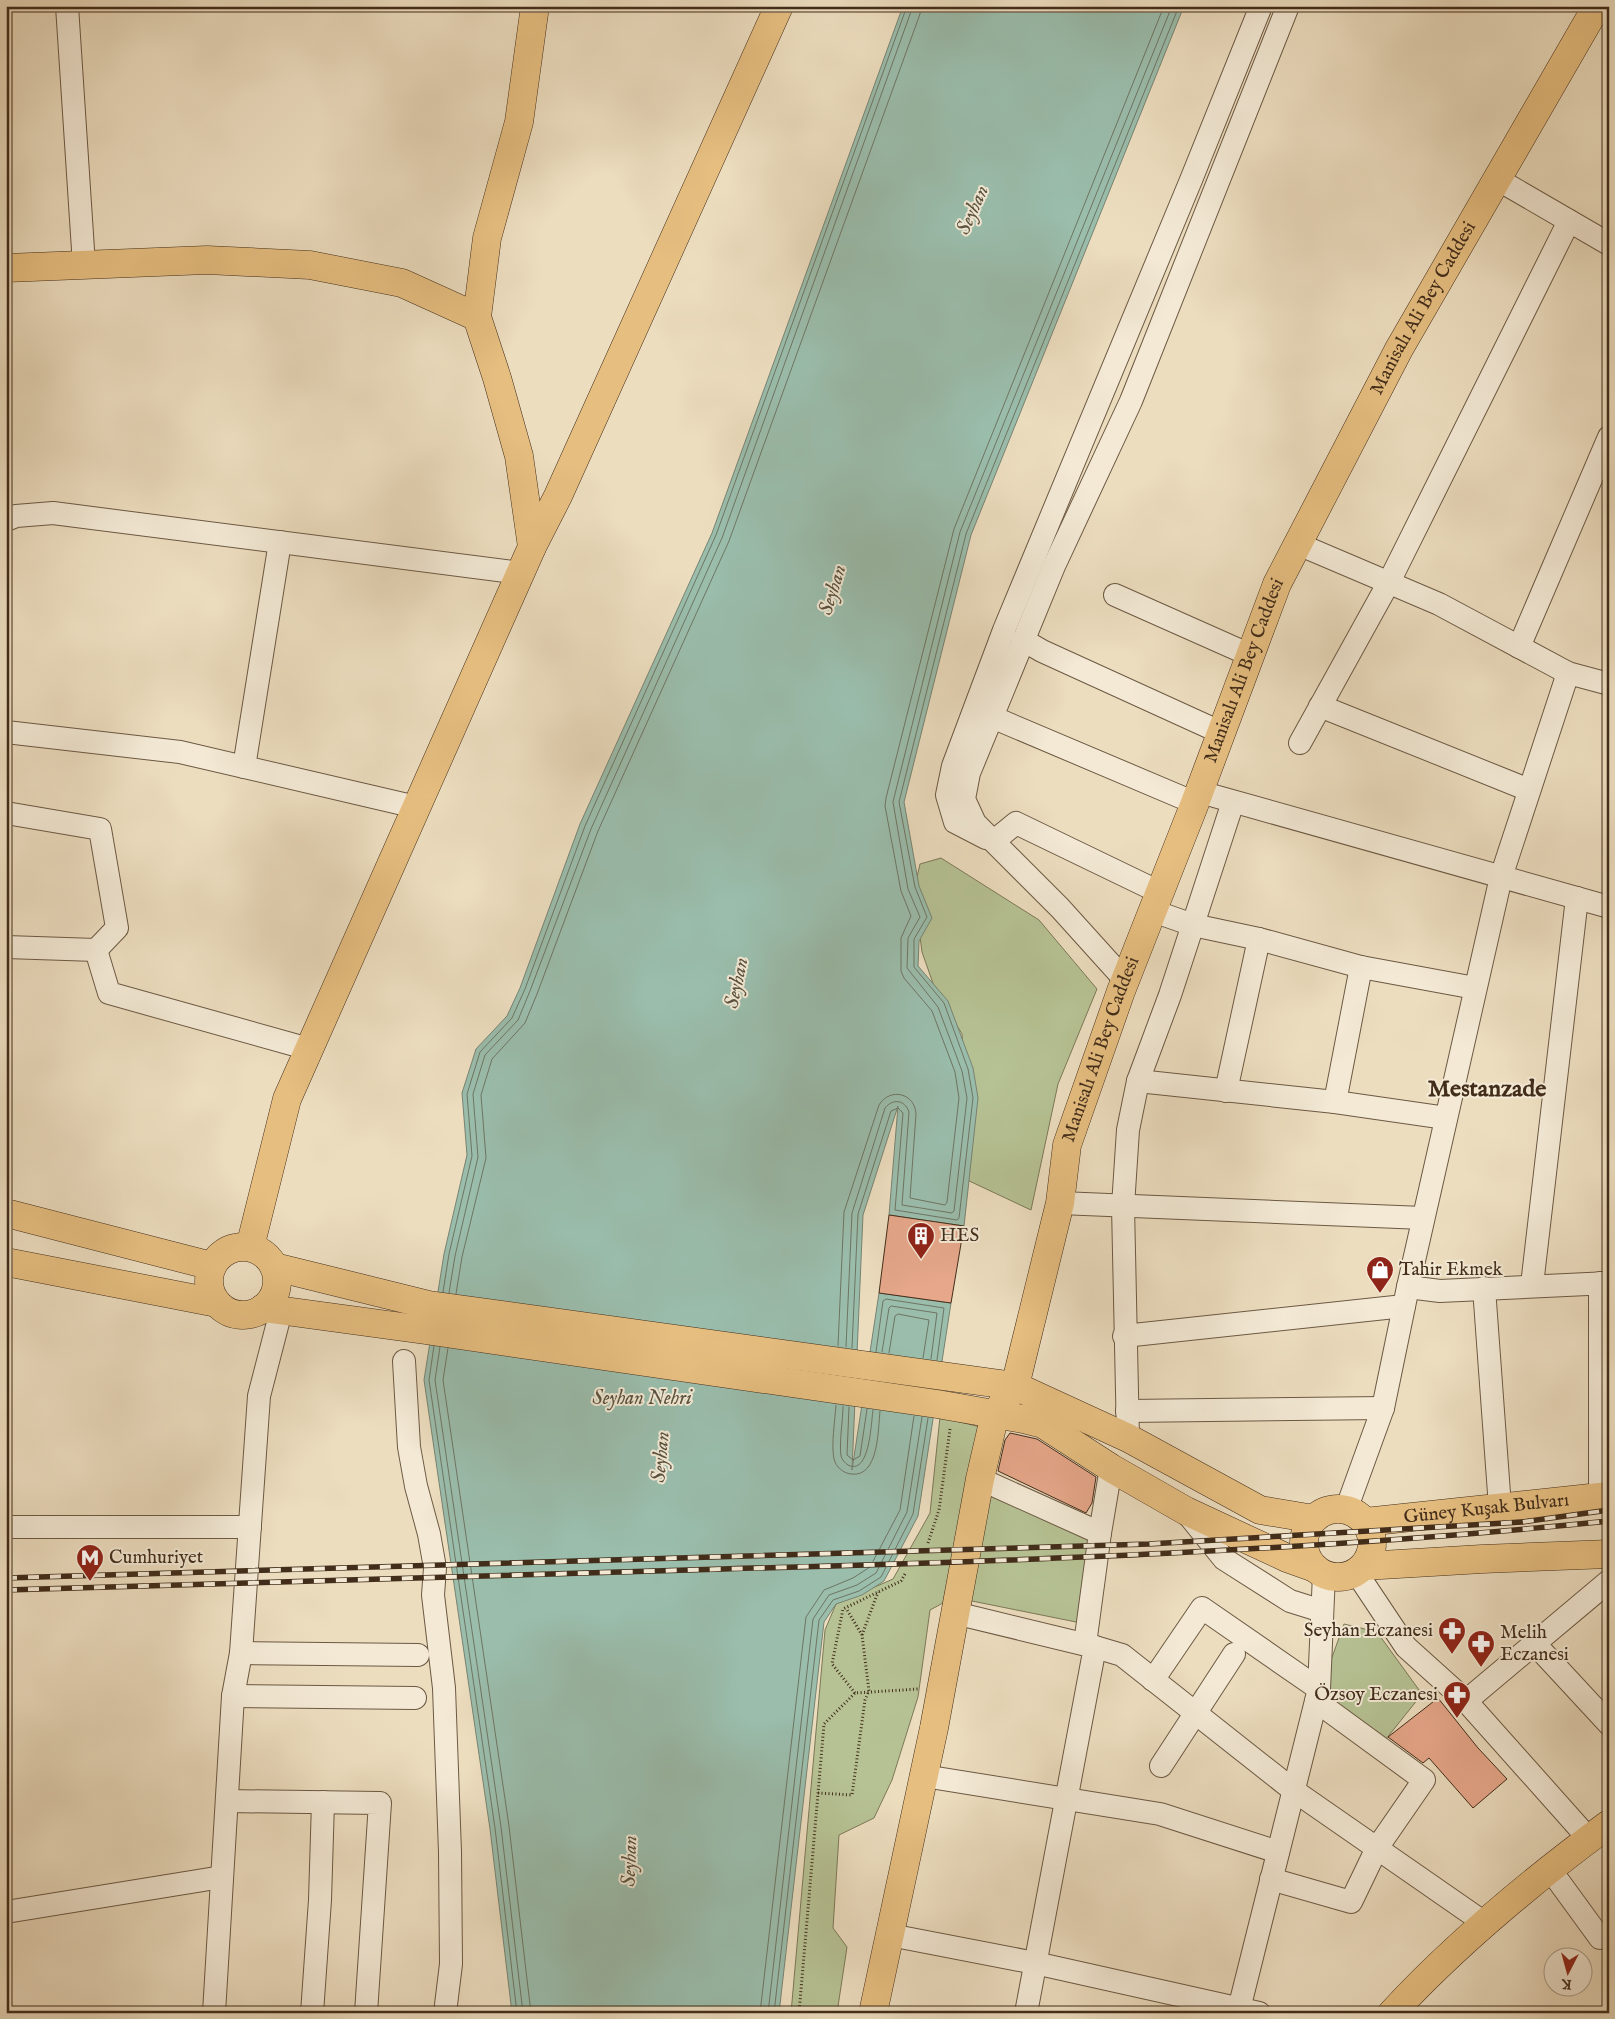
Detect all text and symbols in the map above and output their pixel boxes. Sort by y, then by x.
water label: Seyhan [951,182,995,238]
street label: Manisalı Ali Bey Caddesi [1365,217,1482,399]
water label: Seyhan [814,562,852,618]
street label: Manisalı Ali Bey Caddesi [1199,574,1290,767]
street label: Manisalı Ali Bey Caddesi [1057,953,1145,1146]
water label: Seyhan [719,955,755,1011]
district label: Mestanzade [1428,1074,1546,1105]
building icon: HES [906,1221,936,1260]
place label: HES [940,1224,979,1248]
shop icon: Tahir Ekmek [1365,1255,1395,1294]
place label: Tahir Ekmek [1399,1258,1504,1282]
water label: Seyhan Nehri [592,1386,693,1411]
water label: Seyhan [646,1430,676,1484]
street label: Güney Kuşak Bulvarı [1402,1488,1570,1530]
metro station icon: Cumhuriyet [75,1543,105,1582]
place label: Cumhuriyet [109,1546,204,1570]
pharmacy icon: Seyhan Eczanesi [1437,1616,1467,1655]
place label: Seyhan Eczanesi [1304,1619,1433,1643]
place label: Melih Eczanesi [1500,1621,1569,1667]
pharmacy icon: Melih Eczanesi [1466,1629,1496,1668]
pharmacy icon: Özsoy Eczanesi [1442,1680,1472,1719]
place label: Özsoy Eczanesi [1314,1683,1438,1707]
water label: Seyhan [617,1835,643,1887]
north arrow [1542,1946,1592,1996]
text: K [1560,1974,1573,1993]

